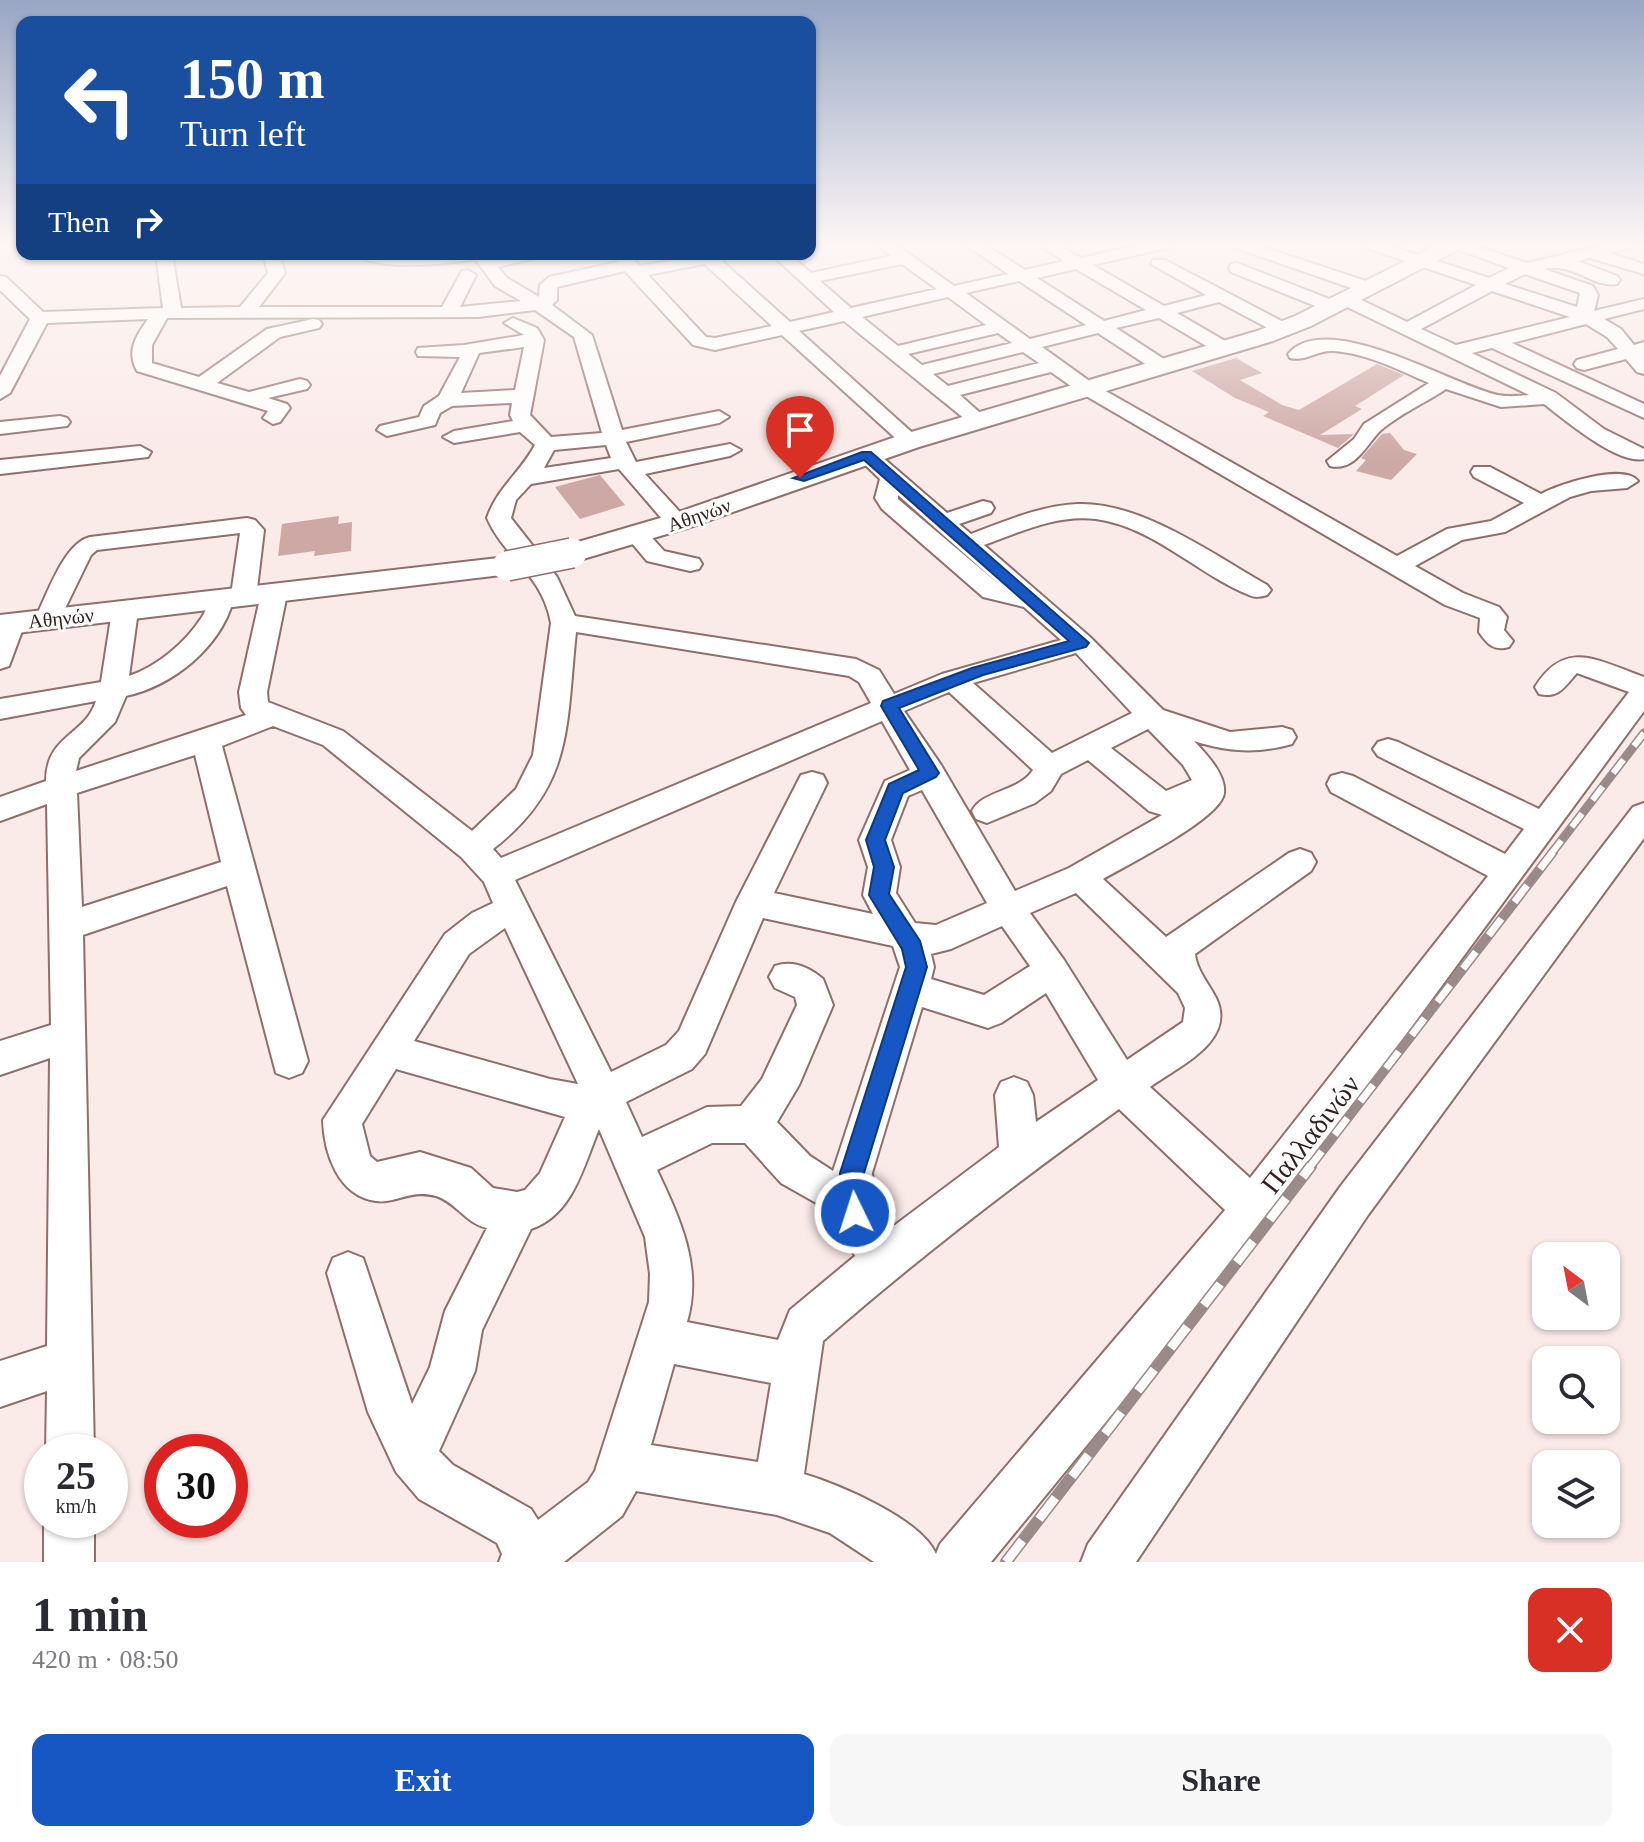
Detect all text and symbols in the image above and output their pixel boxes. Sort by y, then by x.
icon: left [48,48,152,152]
text: 150 m [180,48,325,110]
text: Turn left [180,114,306,154]
icon: right [126,200,170,244]
text: Then [48,205,110,238]
pin [766,396,834,478]
icon: arrive [778,408,822,452]
street label: Αθηνών [664,494,734,537]
street label: Αθηνών [27,604,95,633]
street label: Παλλαδινών [1255,1069,1366,1199]
position arrow [813,1171,897,1255]
north arrow [1532,1242,1620,1330]
map controls [1532,1242,1620,1538]
button: search [1532,1346,1620,1434]
speed limit sign: 30 [144,1434,248,1538]
button: layers [1532,1450,1620,1538]
text: 25 [56,1453,96,1498]
text: km/h [55,1495,97,1517]
text: 1 min [32,1588,148,1641]
button: close [1528,1588,1612,1672]
text: 420 m · 08:50 [32,1645,179,1674]
button: Exit [32,1734,814,1826]
button: Share [830,1734,1612,1826]

